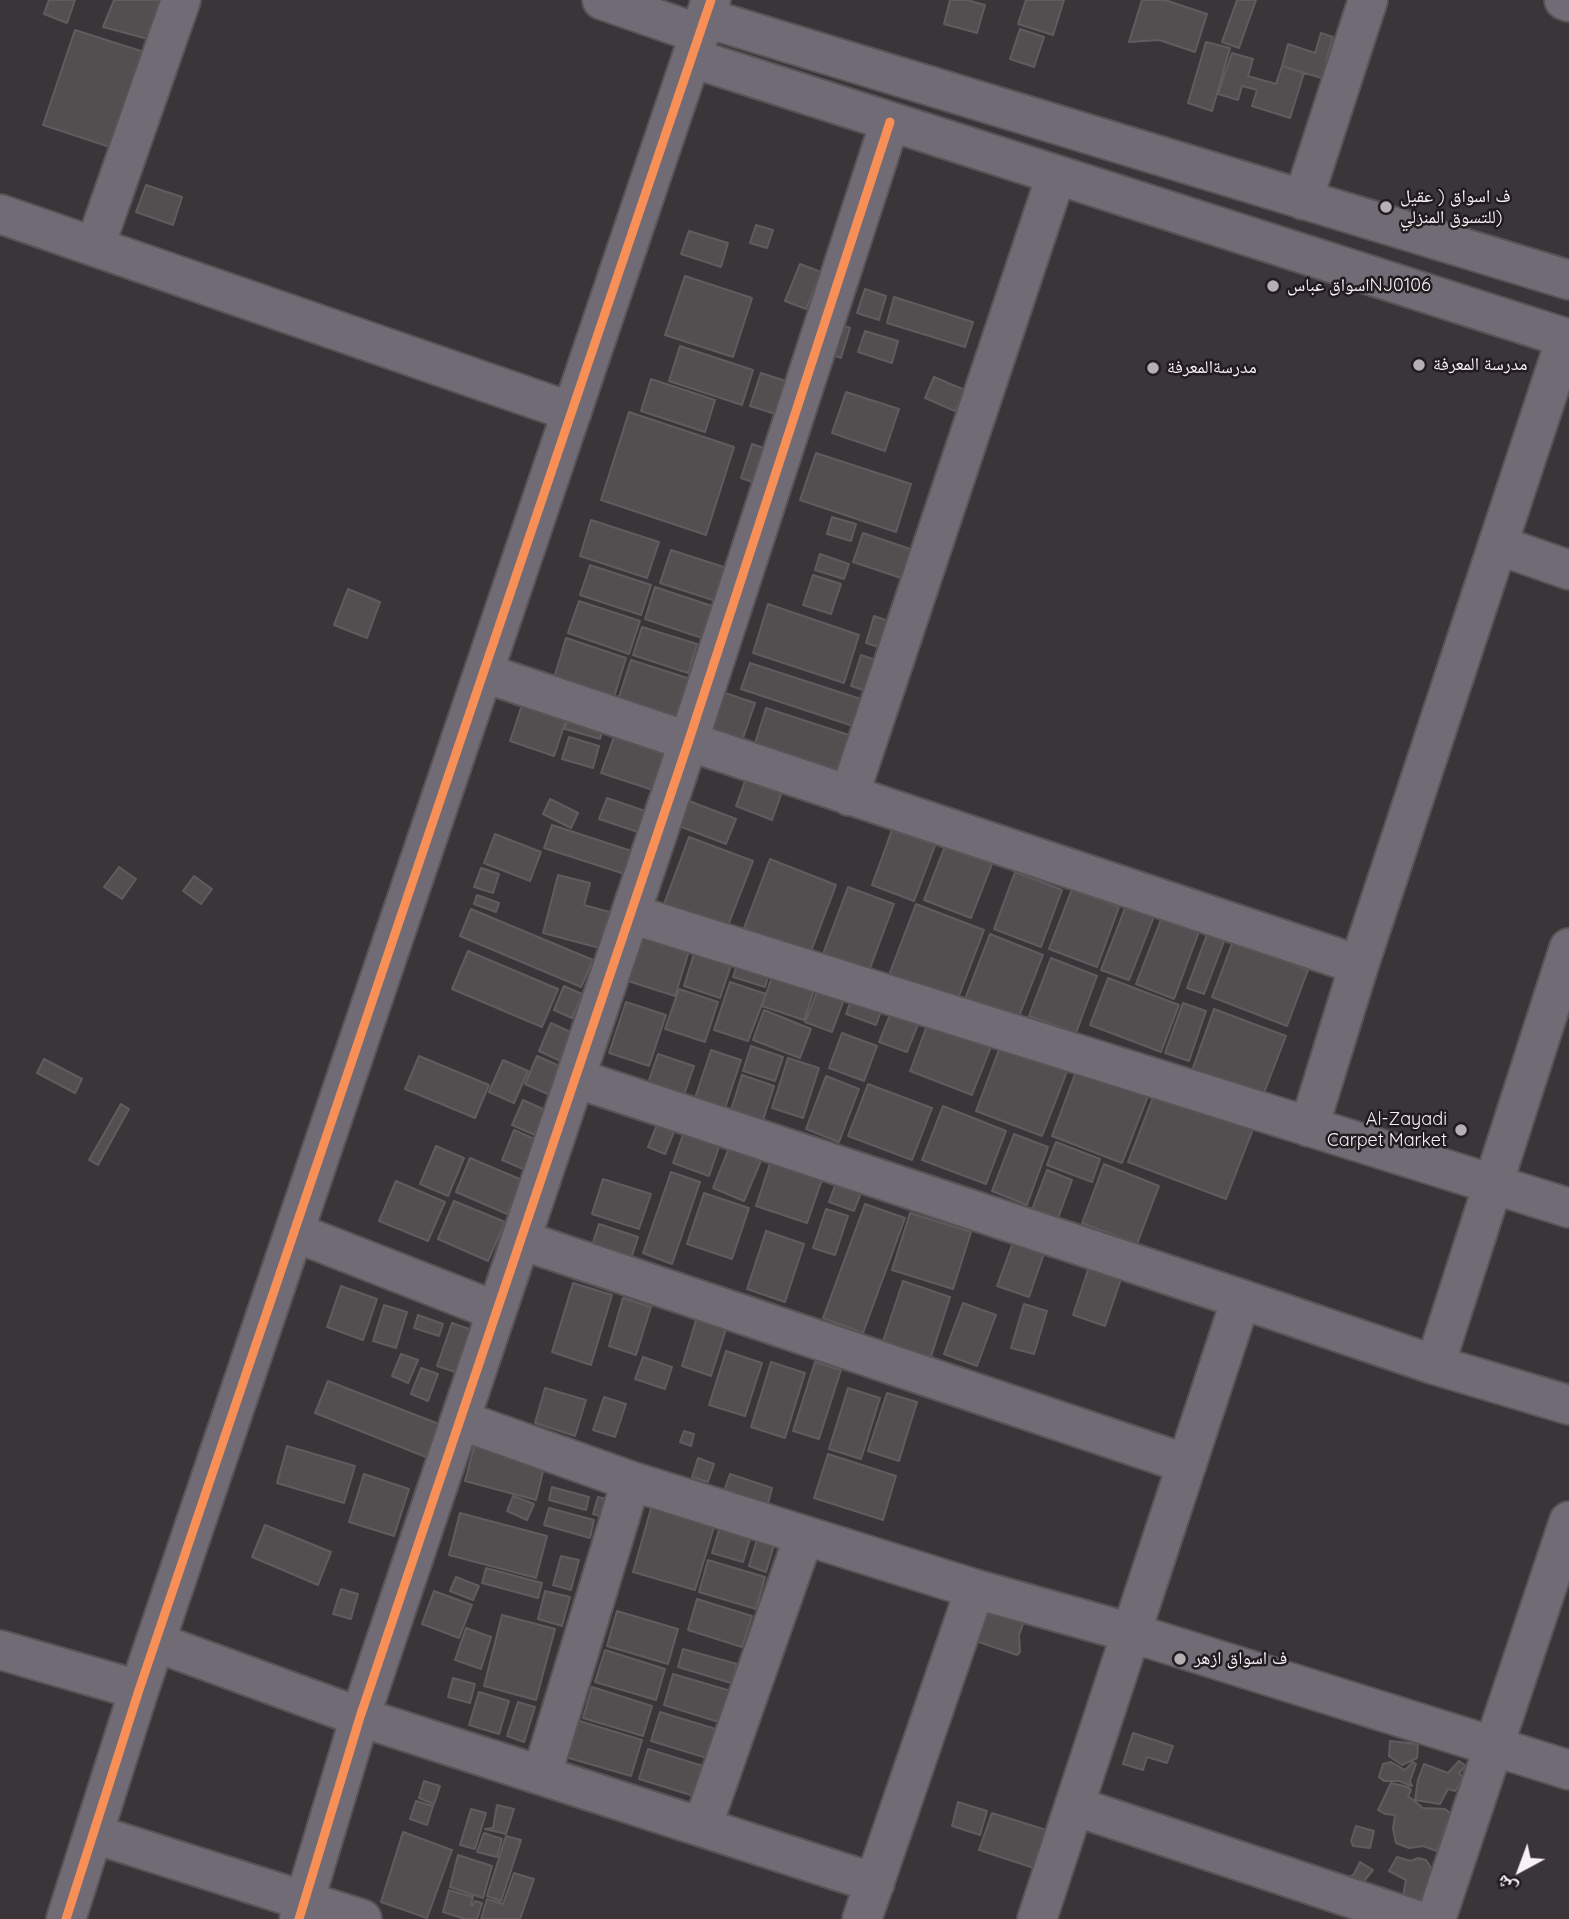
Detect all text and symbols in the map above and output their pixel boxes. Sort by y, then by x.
place label: ف اسواق ( عقيل للتسوق المنزلي) [1400,186,1510,228]
marker: ف اسواق ( عقيل للتسوق المنزلي) [1378,199,1394,215]
place label: اسواق عباسNJ0106 [1287,275,1431,297]
marker: اسواق عباسNJ0106 [1265,278,1281,294]
place label: مدرسة المعرفة [1433,354,1528,376]
place label: مدرسةالمعرفة [1167,357,1257,379]
marker: مدرسة المعرفة [1411,357,1427,373]
marker: مدرسةالمعرفة [1145,360,1161,376]
place label: Al-Zayadi Carpet Market [1327,1109,1447,1152]
marker: Al-Zayadi Carpet Market [1453,1122,1469,1138]
place label: ف اسواق ازهر [1194,1648,1287,1670]
marker: ف اسواق ازهر [1172,1651,1188,1667]
north arrow [1485,1835,1555,1905]
text: ش [1491,1870,1522,1902]

